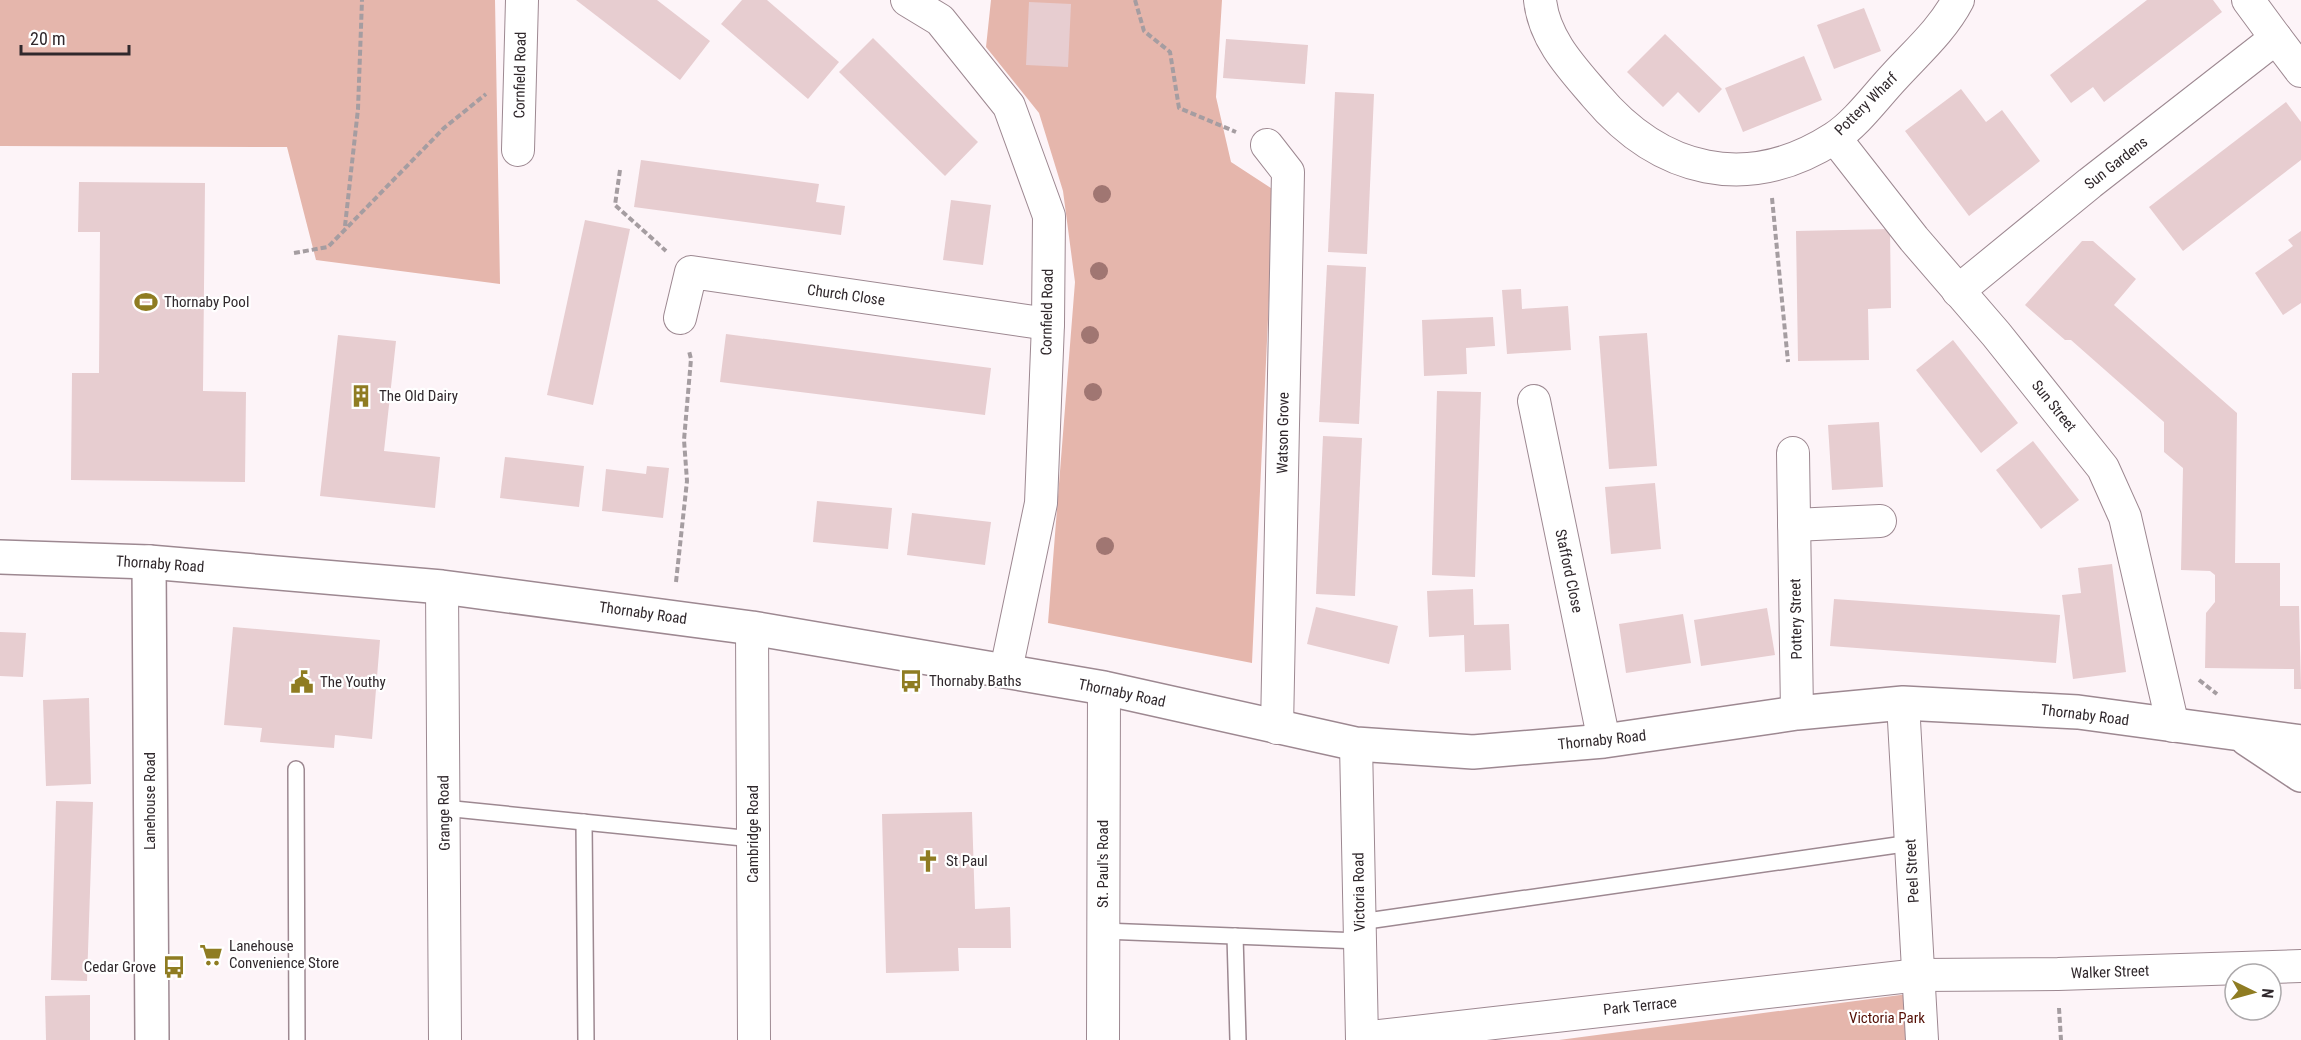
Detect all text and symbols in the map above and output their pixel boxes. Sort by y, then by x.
scale bar [21,18,129,56]
text: 20 m [30,28,65,49]
street label: Cornfield Road [510,31,530,119]
street label: Pottery Wharf [1831,69,1901,139]
street label: Sun Gardens [2081,133,2151,193]
street label: Cornfield Road [1037,268,1057,356]
street label: Church Close [806,281,886,309]
sports icon: Thornaby Pool [133,289,159,315]
place label: Thornaby Pool [164,293,249,311]
street label: Sun Street [2028,377,2080,435]
building icon: The Old Dairy [348,383,374,409]
place label: The Old Dairy [379,387,458,405]
street label: Watson Grove [1273,392,1293,474]
street label: Stafford Close [1551,528,1587,614]
street label: Thornaby Road [115,552,205,576]
street label: Pottery Street [1786,578,1806,660]
street label: Thornaby Road [598,598,688,628]
bus stop icon: Thornaby Baths [898,668,924,694]
public building icon: The Youthy [289,669,315,695]
place label: Thornaby Baths [929,672,1022,690]
place label: The Youthy [320,673,386,691]
street label: Thornaby Road [1077,675,1167,711]
street label: Thornaby Road [2040,701,2130,729]
street label: Thornaby Road [1557,726,1647,754]
street label: Lanehouse Road [141,752,159,850]
street label: Grange Road [434,775,454,851]
street label: Cambridge Road [744,785,762,883]
street label: St. Paul's Road [1094,820,1112,908]
street label: Peel Street [1901,838,1923,904]
church icon: St Paul [915,848,941,874]
place label: St Paul [946,852,988,870]
street label: Victoria Road [1349,852,1369,932]
place label: Lanehouse Convenience Store [229,937,339,972]
supermarket icon: Lanehouse Convenience Store [198,942,224,968]
bus stop icon: Cedar Grove [161,954,187,980]
place label: Cedar Grove [84,958,156,976]
street label: Walker Street [2070,962,2150,982]
north arrow [2223,962,2283,1022]
text: N [2258,988,2277,999]
street label: Park Terrace [1602,993,1678,1019]
park label: Victoria Park [1849,1009,1925,1027]

